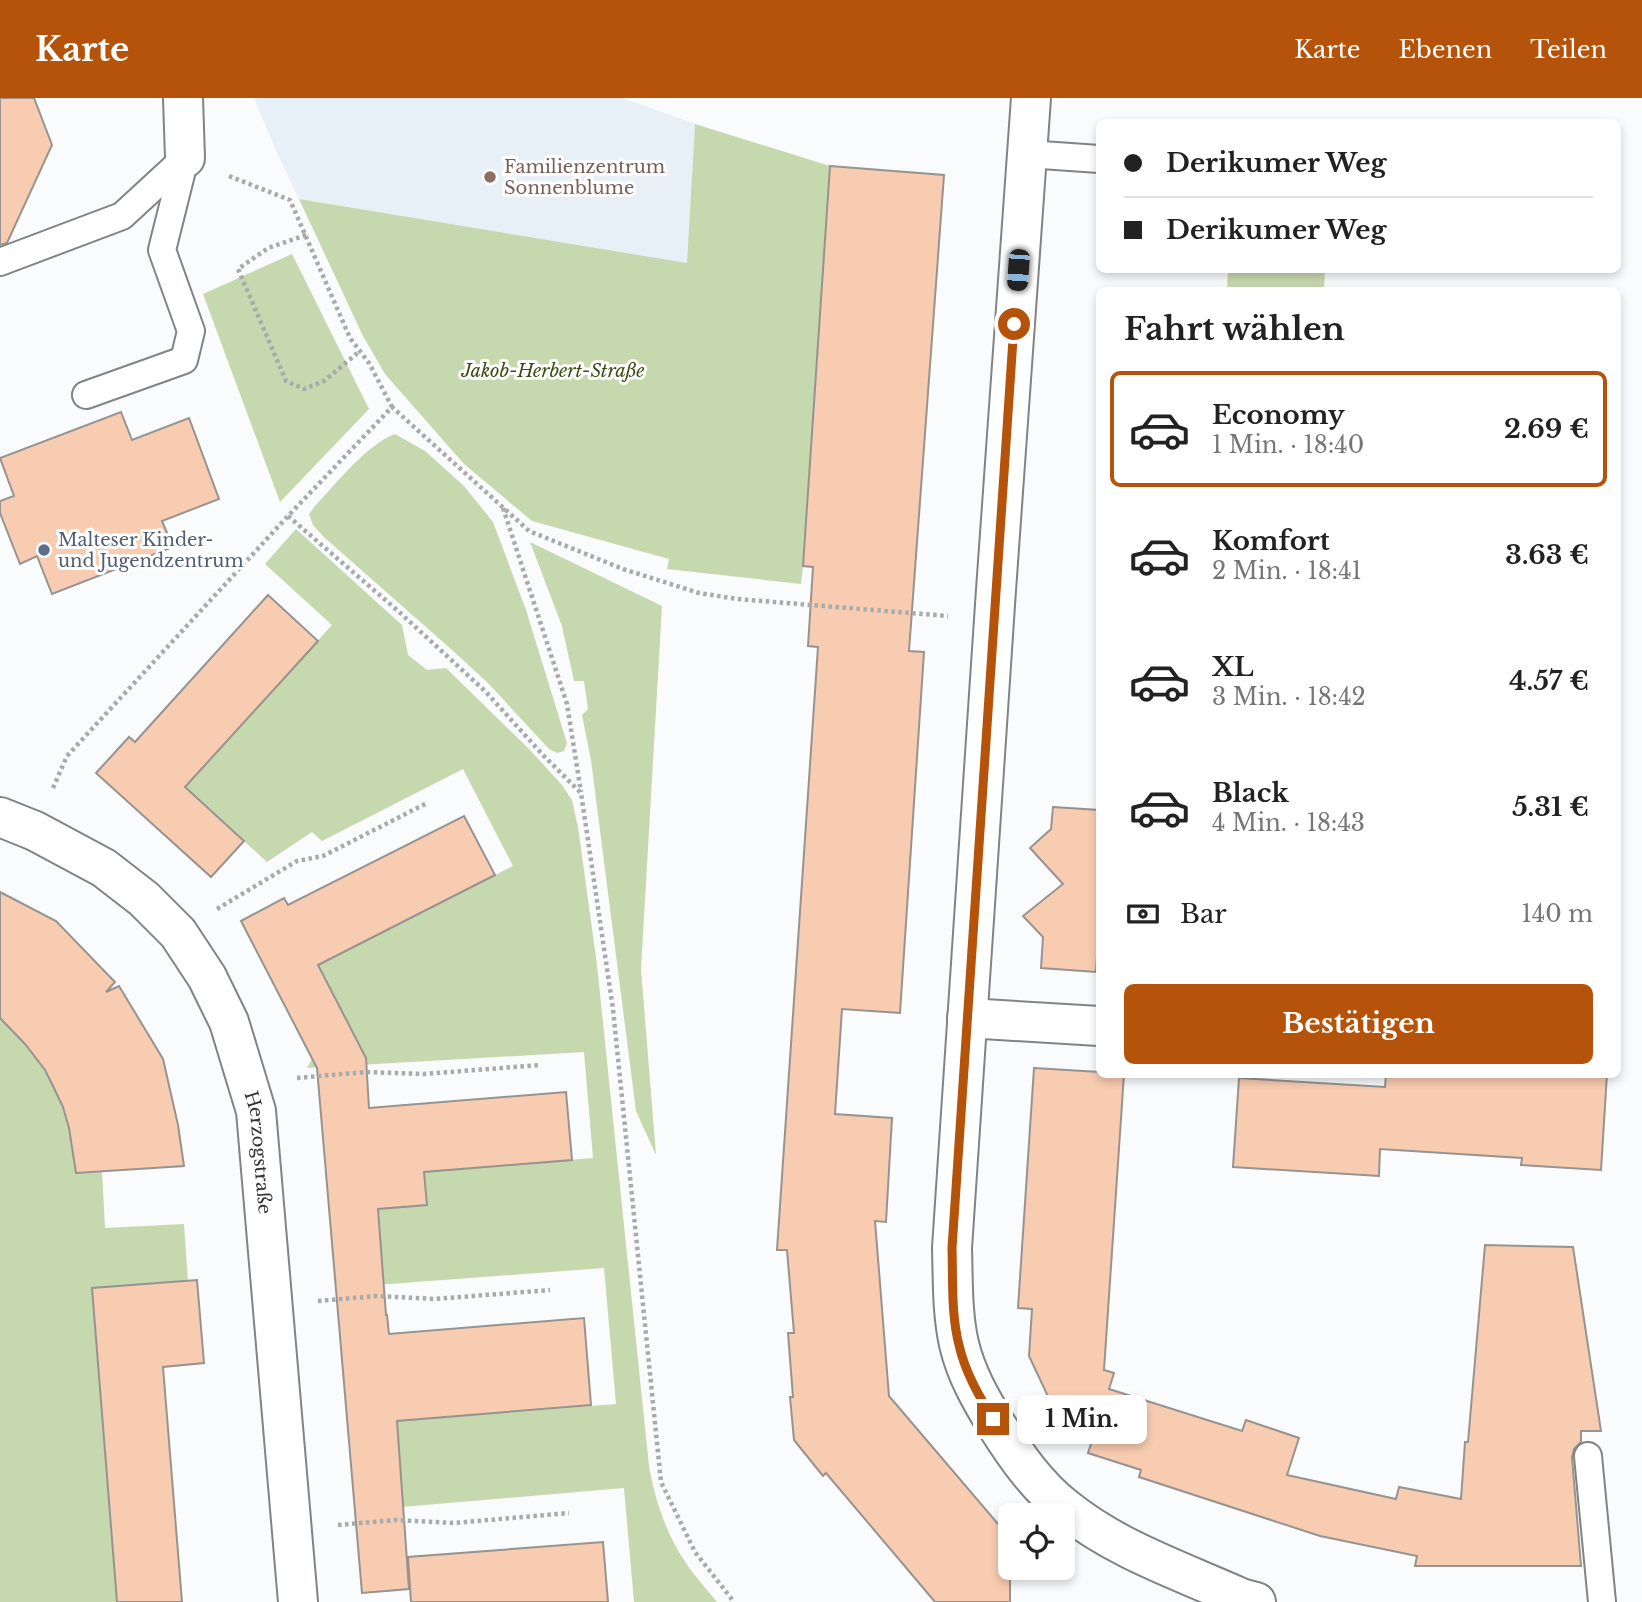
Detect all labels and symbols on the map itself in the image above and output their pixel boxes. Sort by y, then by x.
place label: Familienzentrum Sonnenblume [504,156,665,199]
marker: Familienzentrum Sonnenblume [482,169,498,185]
car [1007,248,1030,292]
route start [998,308,1030,340]
park label: Jakob-Herbert-Straße [461,360,644,382]
place label: Malteser Kinder- und Jugendzentrum [58,529,244,572]
marker: Malteser Kinder- und Jugendzentrum [36,542,52,558]
street label: Herzogstraße [240,1088,276,1215]
callout: 1 Min. [1018,1394,1147,1444]
route end [977,1403,1009,1435]

